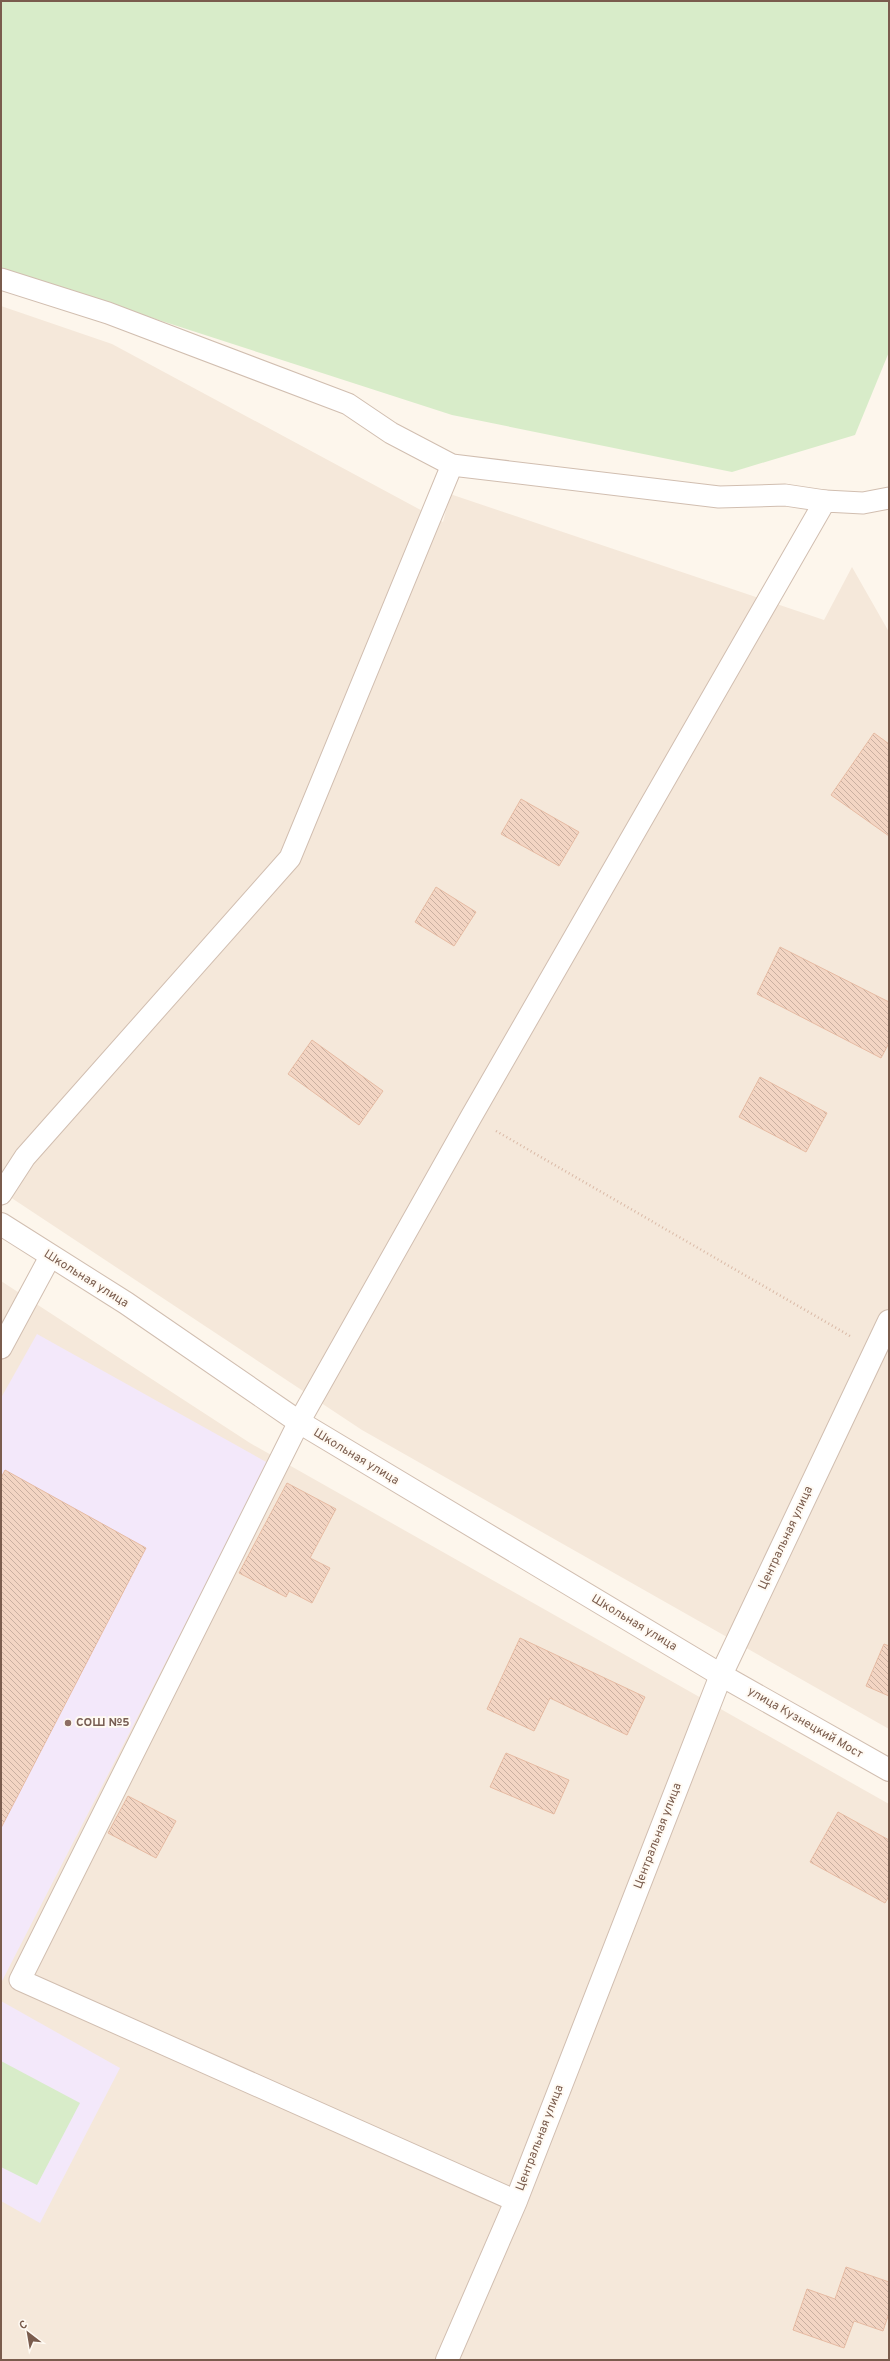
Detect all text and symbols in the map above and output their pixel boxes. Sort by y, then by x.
street label: Школьная улица [40,1246,132,1312]
street label: Школьная улица [310,1425,402,1489]
street label: Центральная улица [755,1484,817,1592]
street label: Школьная улица [588,1591,680,1655]
street label: улица Кузнецкий Мост [744,1683,866,1763]
place label: СОШ №5 [76,1715,130,1731]
marker: СОШ №5 [63,1718,73,1728]
street label: Центральная улица [630,1781,686,1891]
street label: Центральная улица [512,2083,568,2193]
north arrow [8,2313,48,2353]
text: С [17,2317,30,2333]

